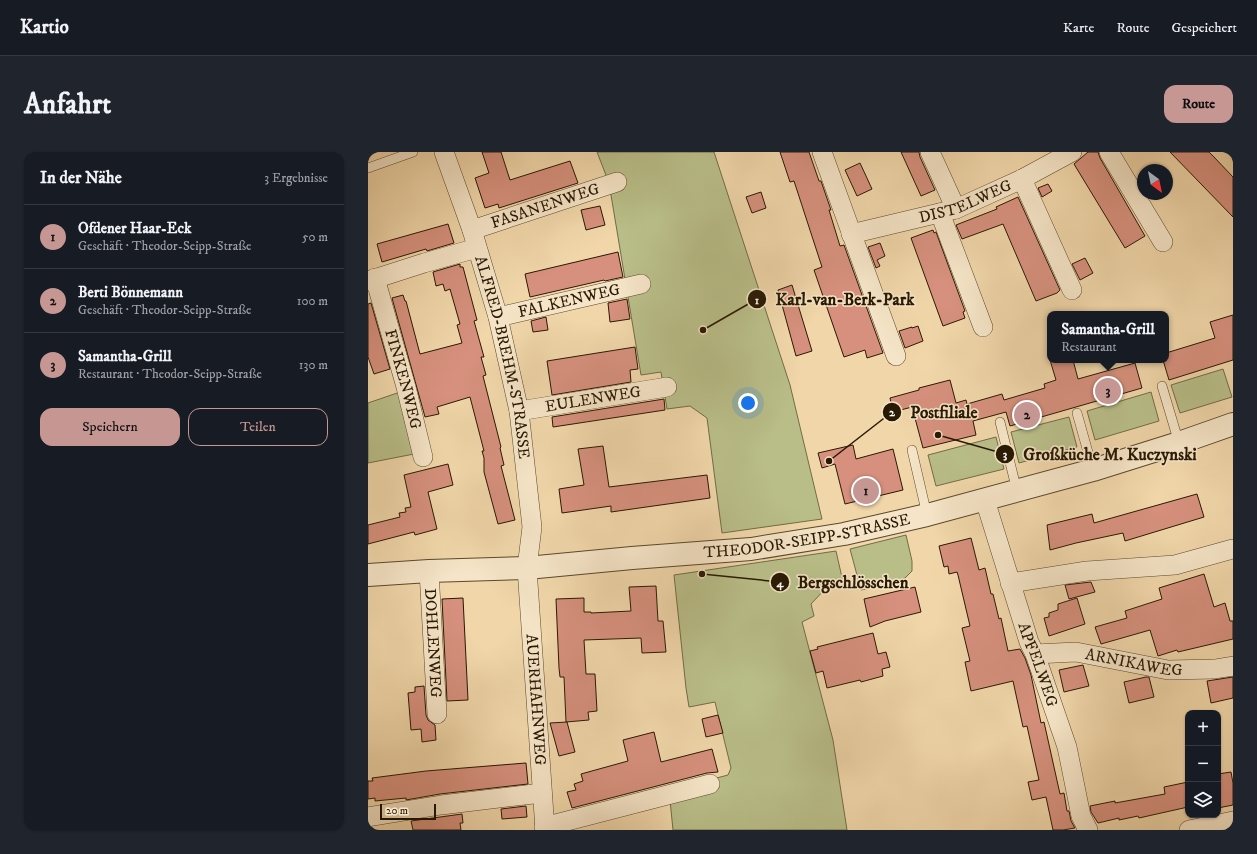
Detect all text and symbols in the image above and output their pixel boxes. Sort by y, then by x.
text: Kartio [20,16,69,39]
text: Karte [1063,19,1094,37]
text: Route [1116,19,1149,37]
text: Gespeichert [1171,19,1237,37]
button: Route [1164,85,1233,123]
text: Anfahrt [24,87,111,122]
north arrow [1137,164,1173,200]
text: In der Nähe [40,167,122,189]
text: 3 Ergebnisse [264,170,328,186]
street label: DISTELWEG [917,175,1015,228]
street label: FASANENWEG [488,179,602,233]
text: Ofdener Haar-Eck [78,219,191,238]
text: 1 [51,229,55,245]
text: 50 m [302,229,328,245]
text: Geschäft · Theodor-Seipp-Straße [78,238,251,254]
street label: ALFRED-BREHM-STRASSE [470,253,534,460]
street label: FALKENWEG [516,279,622,322]
text: Berti Bönnemann [78,283,183,302]
callout: Karl-van-Berk-Park [747,285,922,314]
text: Karl-van-Berk-Park [775,289,915,311]
text: 2 [50,293,56,309]
text: 100 m [297,293,328,309]
text: 1 [755,293,760,308]
text: Geschäft · Theodor-Seipp-Straße [78,302,251,318]
popup [1047,311,1169,363]
text: Samantha-Grill [1061,320,1155,339]
street label: FINKENWEG [380,327,426,431]
text: Restaurant [1061,339,1117,355]
text: Samantha-Grill [78,347,172,366]
text: 3 [51,357,55,373]
text: 130 m [299,357,328,373]
text: Restaurant · Theodor-Seipp-Straße [78,366,262,382]
pin: 3 [1095,376,1121,406]
street label: EULENWEG [544,381,642,417]
your location [738,393,758,413]
callout: Postfiliale [882,397,985,426]
pin: 2 [1014,400,1040,430]
text: Postfiliale [910,402,978,424]
text: 2 [889,405,896,420]
button: Speichern [40,408,180,446]
button: Teilen [188,408,328,446]
callout: Großküche M. Kuczynski [995,440,1204,469]
text: Großküche M. Kuczynski [1023,444,1197,466]
text: 3 [1003,447,1008,462]
pin: 1 [853,476,879,506]
street label: THEODOR-SEIPP-STRASSE [703,509,912,563]
callout: Bergschlösschen [770,568,917,597]
text: Bergschlösschen [797,572,909,594]
text: 4 [776,576,785,591]
street label: DOHLENWEG [420,588,446,698]
street label: APFELWEG [1014,620,1062,709]
street label: AUERHAHNWEG [522,633,551,766]
street label: ARNIKAWEG [1083,644,1183,680]
map controls [1185,710,1221,818]
button: + [1185,710,1221,746]
button: − [1185,746,1221,782]
button: layers [1185,782,1221,818]
scale bar [380,802,436,821]
text: 20 m [386,804,408,818]

